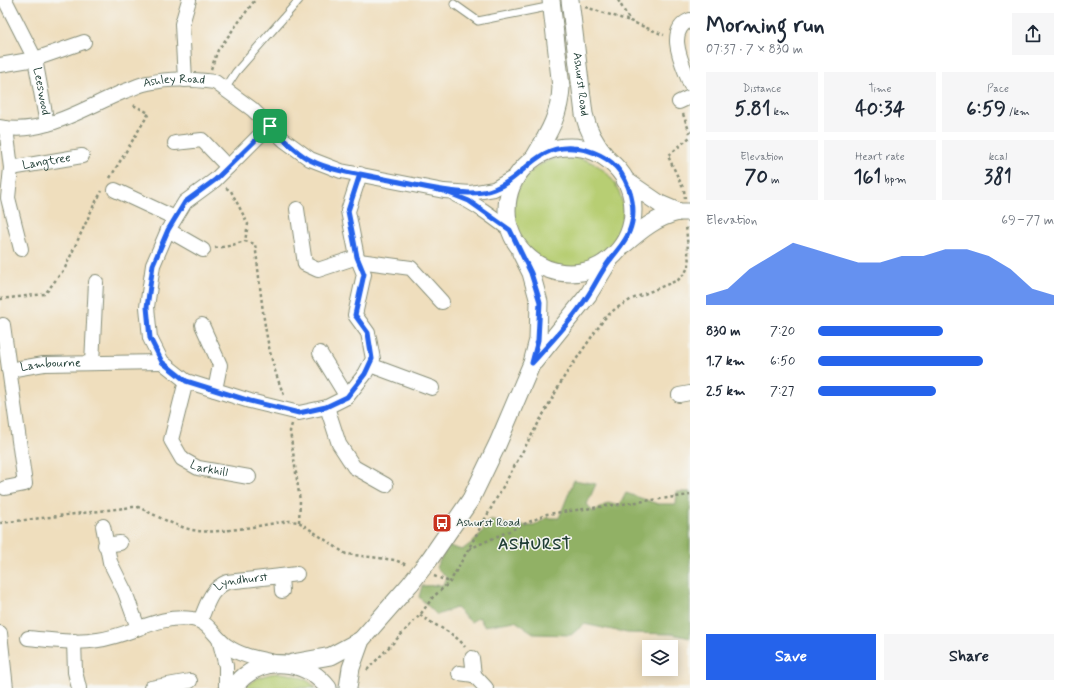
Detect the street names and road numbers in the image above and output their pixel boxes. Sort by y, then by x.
street label: Ashurst Road [569,52,592,117]
street label: Leeswood [29,66,53,117]
street label: Ashley Road [142,71,206,92]
street label: Langtree [21,150,72,174]
street label: Lambourne [19,355,81,376]
street label: Larkhill [187,457,229,481]
street label: Lyndhurst [211,569,269,595]

